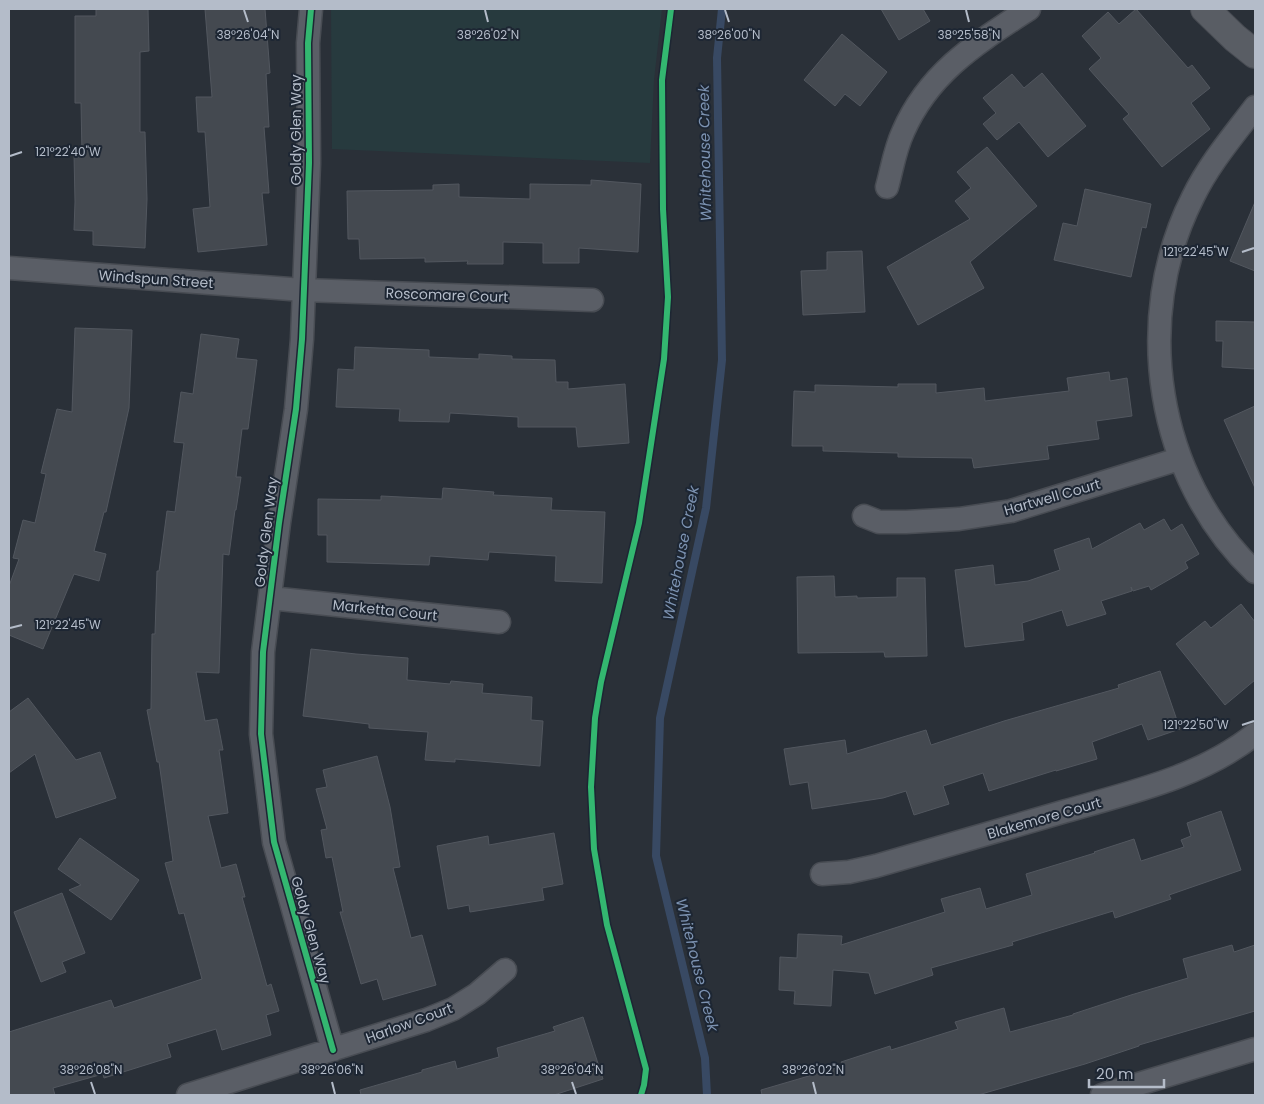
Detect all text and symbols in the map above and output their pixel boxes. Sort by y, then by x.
text: 38°26'04"N [216,26,280,43]
text: 38°26'02"N [457,26,519,43]
text: 38°26'00"N [697,26,761,43]
text: 38°25'58"N [938,26,1000,43]
street label: Goldy Glen Way [286,74,306,186]
water label: Whitehouse Creek [693,83,716,221]
text: 121°22'40"W [35,143,101,160]
text: 121°22'45"W [1163,243,1229,260]
street label: Windspun Street [98,265,214,293]
street label: Roscomare Court [385,283,509,307]
street label: Hartwell Court [1002,474,1102,520]
street label: Goldy Glen Way [249,476,283,588]
water label: Whitehouse Creek [657,483,704,622]
street label: Marketta Court [332,595,438,625]
text: 121°22'45"W [35,616,101,633]
text: 121°22'50"W [1163,716,1229,733]
street label: Blakemore Court [985,792,1103,844]
street label: Goldy Glen Way [286,874,336,986]
water label: Whitehouse Creek [671,896,725,1035]
street label: Harlow Court [363,998,455,1048]
scale bar [1089,1056,1164,1088]
text: 38°26'08"N [59,1061,123,1078]
text: 38°26'06"N [300,1061,364,1078]
text: 38°26'04"N [540,1061,604,1078]
text: 38°26'02"N [782,1061,844,1078]
text: 20 m [1096,1063,1134,1084]

